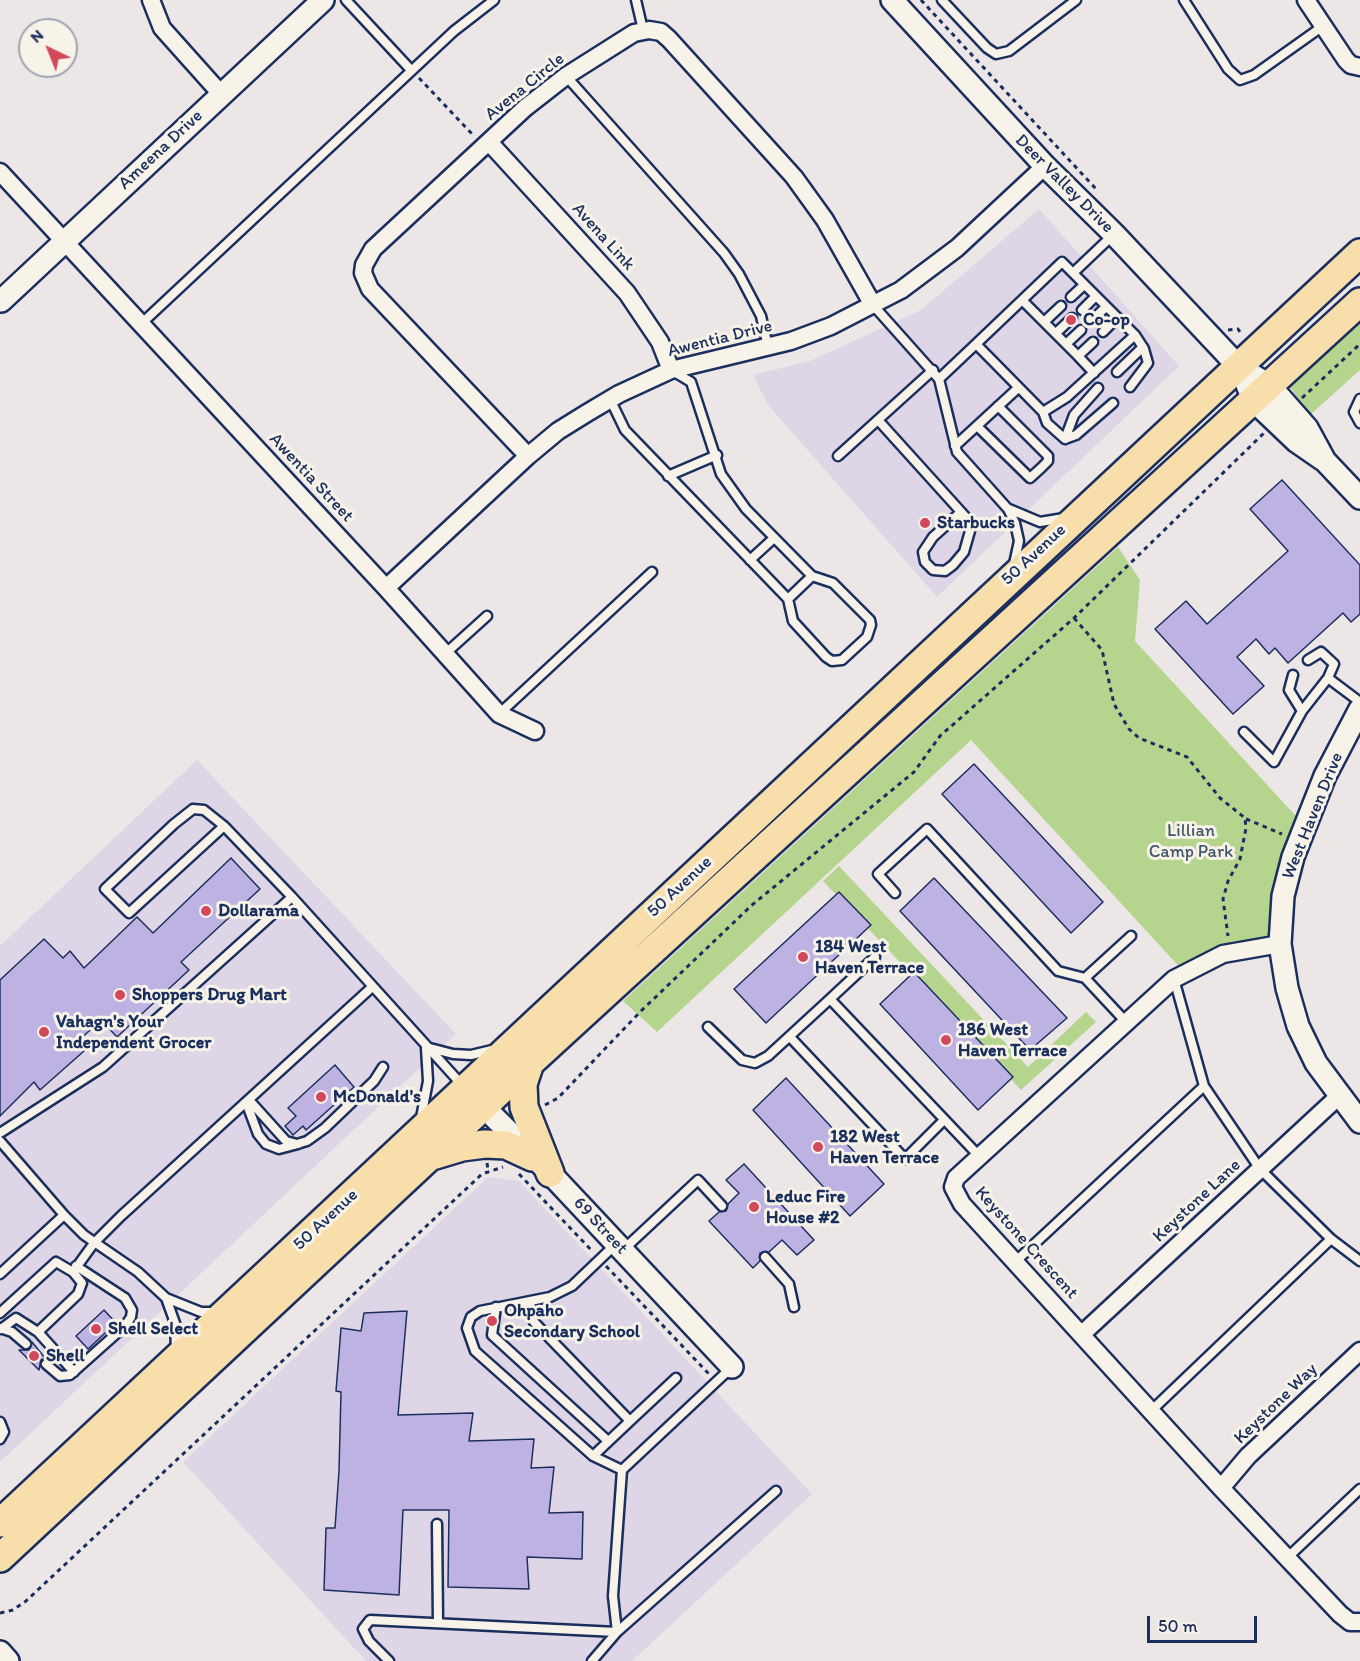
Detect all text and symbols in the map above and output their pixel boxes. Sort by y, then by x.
north arrow [18,18,78,78]
text: N [26,25,47,47]
street label: Avena Circle [481,48,569,126]
street label: Ameena Drive [114,106,208,194]
street label: Deer Valley Drive [1010,130,1118,238]
street label: Avena Link [567,199,639,275]
place label: Co-op [1083,309,1130,331]
marker: Co-op [1064,313,1078,327]
street label: Awentia Drive [665,316,775,362]
street label: Awentia Street [264,429,358,527]
place label: Starbucks [937,512,1015,534]
marker: Starbucks [918,516,932,530]
street label: 50 Avenue [997,520,1071,590]
street label: West Haven Drive [1278,749,1348,883]
park label: Lillian Camp Park [1149,820,1233,862]
street label: 50 Avenue [643,852,717,922]
place label: Dollarama [218,900,299,922]
marker: Dollarama [199,904,213,918]
place label: 184 West Haven Terrace [815,936,924,978]
marker: 184 West Haven Terrace [796,950,810,964]
place label: Shoppers Drug Mart [132,984,287,1006]
marker: Shoppers Drug Mart [113,988,127,1002]
place label: Vahagn's Your Independent Grocer [56,1011,211,1054]
place label: 186 West Haven Terrace [958,1019,1067,1062]
marker: Vahagn's Your Independent Grocer [37,1025,51,1039]
marker: 186 West Haven Terrace [939,1033,953,1047]
place label: McDonald's [333,1086,421,1108]
marker: McDonald's [314,1090,328,1104]
place label: 182 West Haven Terrace [830,1126,939,1168]
marker: 182 West Haven Terrace [811,1140,825,1154]
street label: Keystone Lane [1149,1155,1245,1247]
street label: Keystone Crescent [970,1182,1082,1304]
street label: 50 Avenue [289,1185,363,1255]
place label: Leduc Fire House #2 [766,1186,845,1228]
street label: 69 Street [568,1193,632,1259]
marker: Leduc Fire House #2 [747,1200,761,1214]
place label: Ohpaho Secondary School [504,1300,640,1342]
marker: Ohpaho Secondary School [485,1314,499,1328]
place label: Shell Select [108,1318,198,1340]
marker: Shell Select [89,1322,103,1336]
place label: Shell [46,1345,85,1367]
marker: Shell [27,1349,41,1363]
street label: Keystone Way [1230,1359,1322,1449]
scale bar [1150,1604,1260,1642]
text: 50 m [1158,1615,1198,1637]

